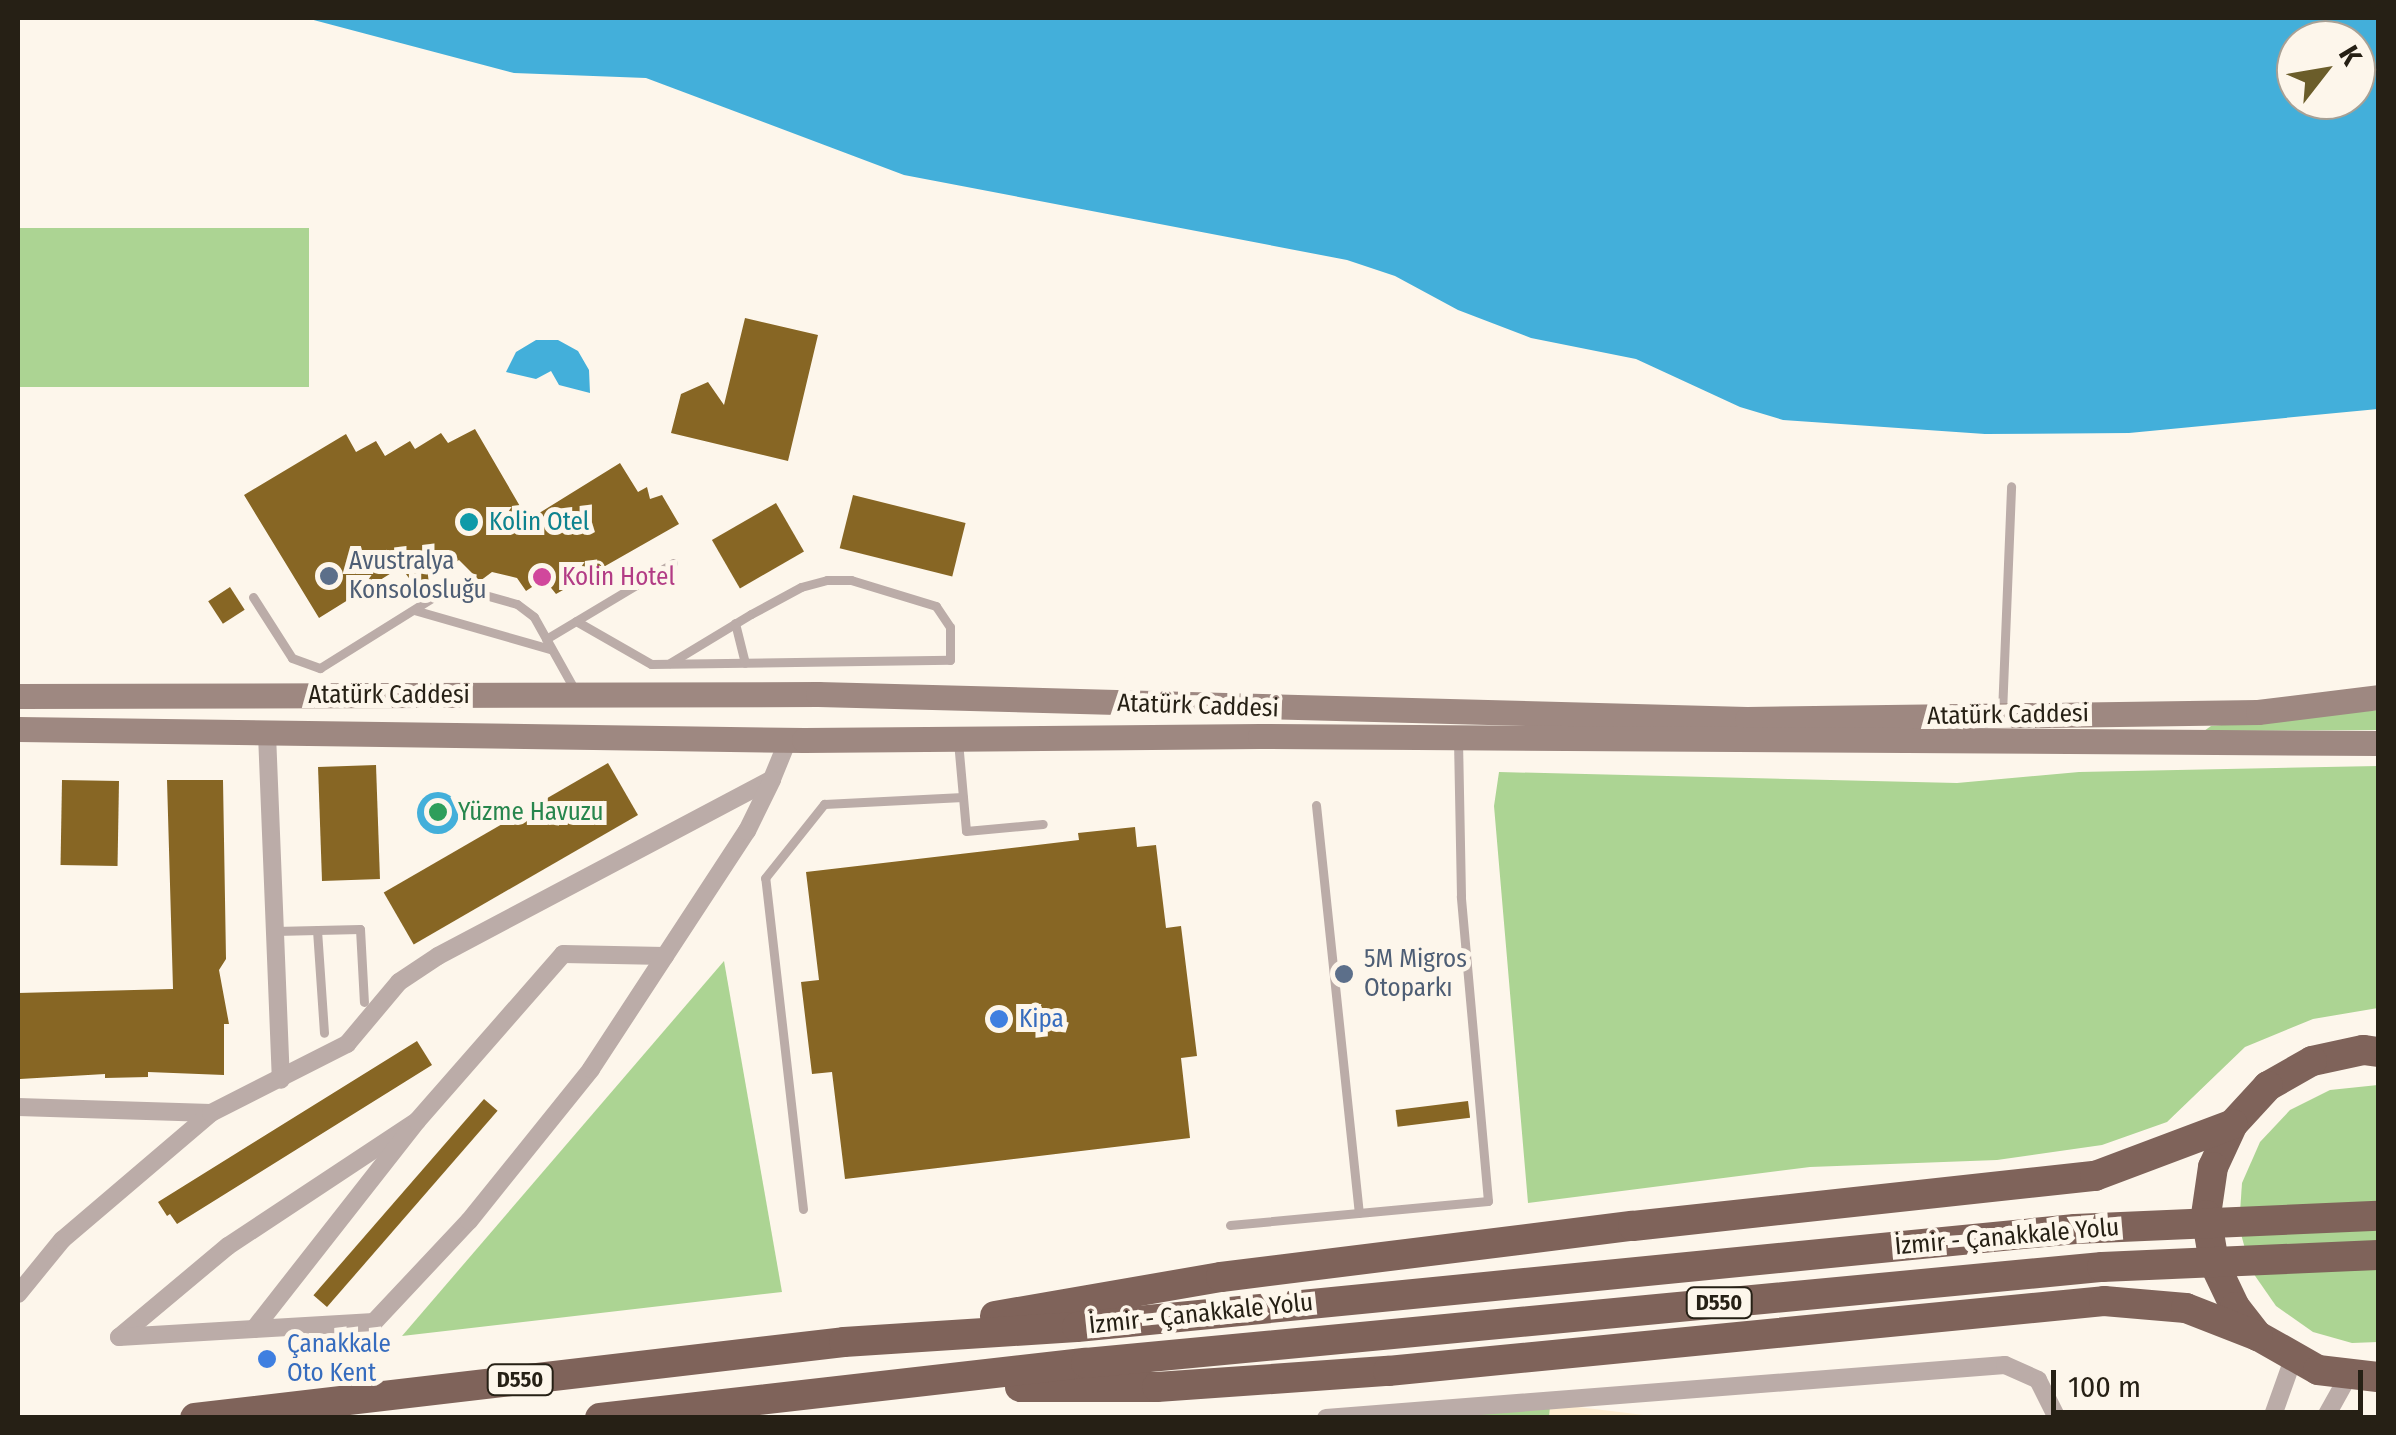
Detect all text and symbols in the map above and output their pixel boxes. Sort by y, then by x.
north arrow [2276,20,2376,120]
text: K [2332,40,2369,71]
place label: Kolin Otel [489,507,589,537]
marker: Kolin Otel [458,511,480,533]
place label: Avustralya Konsolosluğu [349,547,487,606]
place label: Kolin Hotel [562,562,675,592]
marker: Avustralya Konsolosluğu [318,565,340,587]
marker: Kolin Hotel [531,566,553,588]
street label: Atatürk Caddesi [308,680,470,710]
street label: Atatürk Caddesi [1117,688,1279,724]
street label: Atatürk Caddesi [1927,699,2089,731]
place label: Yüzme Havuzu [458,797,604,827]
marker: Yüzme Havuzu [427,801,449,823]
place label: 5M Migros Otoparkı [1364,945,1467,1004]
marker: 5M Migros Otoparkı [1333,963,1355,985]
place label: Kipa [1019,1004,1064,1034]
marker: Kipa [988,1008,1010,1030]
street label: İzmir - Çanakkale Yolu [1894,1212,2120,1262]
road number: D550 [1684,1286,1754,1320]
street label: İzmir - Çanakkale Yolu [1087,1287,1315,1341]
place label: Çanakkale Oto Kent [287,1330,391,1389]
marker: Çanakkale Oto Kent [256,1348,278,1370]
scale bar [2056,1350,2368,1412]
road number: D550 [485,1363,555,1397]
text: 100 m [2068,1369,2141,1405]

